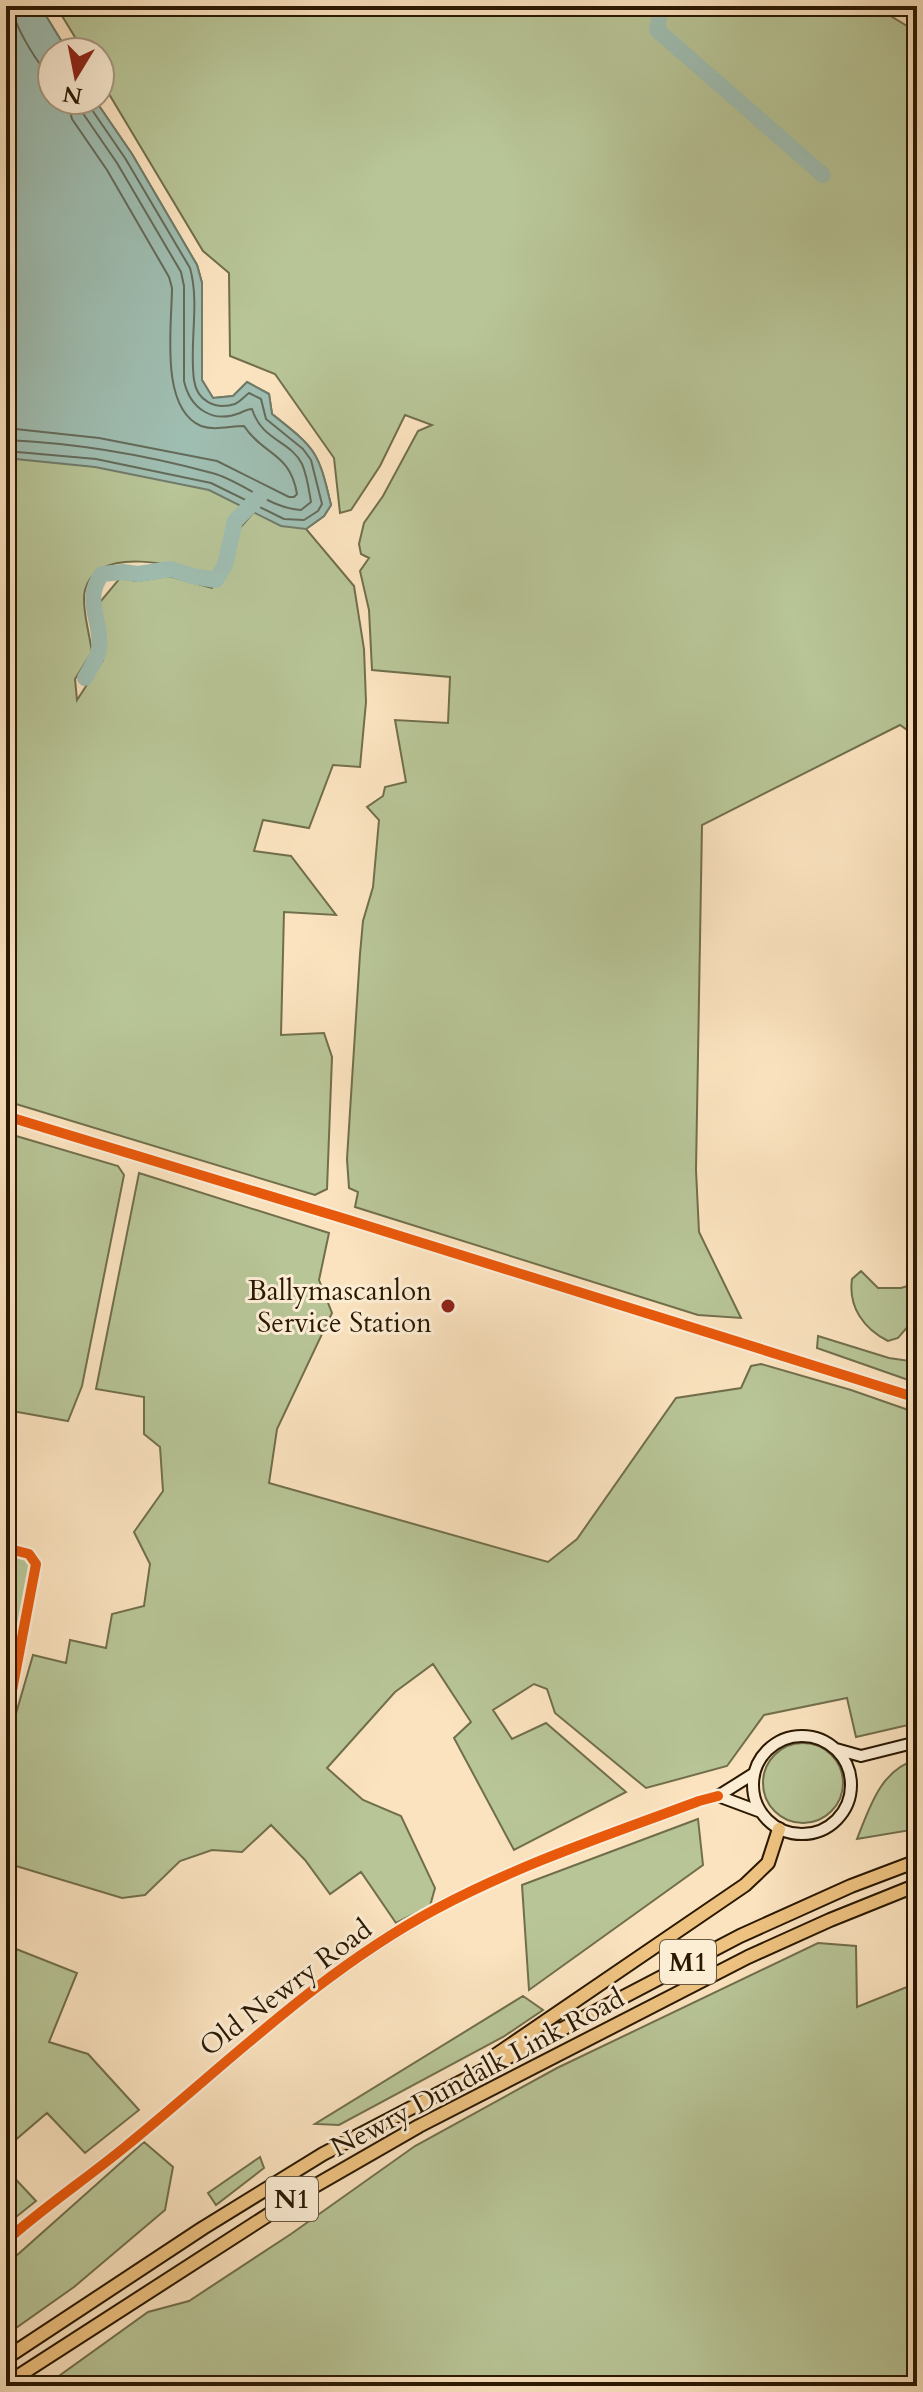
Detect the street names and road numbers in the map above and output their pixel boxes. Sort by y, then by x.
street label: Old Newry Road [192,1910,380,2065]
road number: M1 [660,1940,716,1984]
street label: Newry Dundalk Link Road [324,1979,631,2166]
road number: N1 [266,2177,318,2221]

